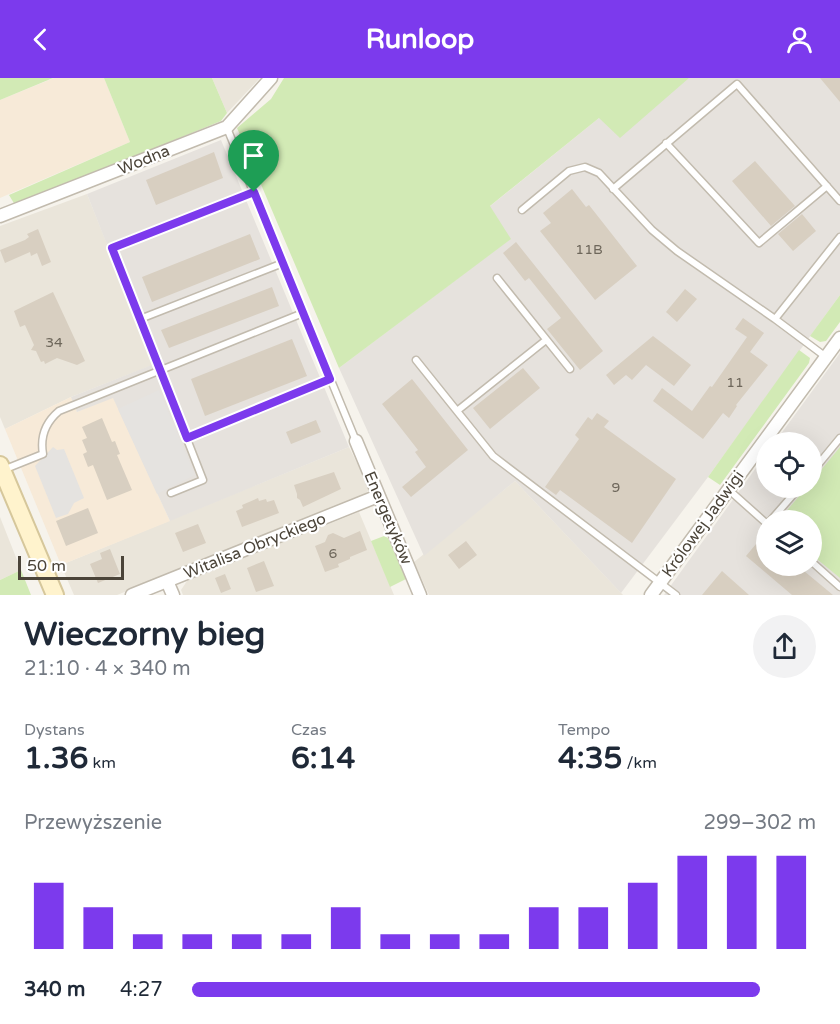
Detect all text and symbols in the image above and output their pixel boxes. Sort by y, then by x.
icon: back [24,23,57,56]
text: Runloop [366,23,474,56]
icon: person [783,23,816,56]
pin [228,130,279,192]
icon: arrive [237,139,270,172]
street label: Wodna [115,141,173,179]
house number: 11B [575,241,603,258]
house number: 34 [45,334,63,351]
house number: 11 [726,374,744,391]
map controls [756,432,822,576]
button: locate [756,432,822,498]
street label: Królowej Jadwigi [658,467,748,581]
street label: Energetyków [359,468,417,568]
house number: 9 [612,479,620,496]
street label: Witalisa Obryckiego [181,508,329,584]
button: layers [756,510,822,576]
house number: 6 [329,545,338,562]
scale bar [18,553,124,580]
text: 50 m [27,556,66,576]
text: Wieczorny bieg [24,615,265,654]
button: share [753,615,816,678]
text: 21:10 · 4 × 340 m [24,657,191,681]
text: Dystans [24,720,85,740]
text: Czas [291,720,327,740]
text: Tempo [558,720,610,740]
text: 1.36 [24,740,88,777]
text: 6:14 [291,740,355,777]
text: 4:35 [558,740,622,777]
text: km [88,753,116,773]
text: /km [622,753,657,773]
text: Przewyższenie [24,811,162,835]
text: 299–302 m [703,811,816,835]
text: 340 m [24,978,85,1002]
text: 4:27 [120,978,163,1002]

